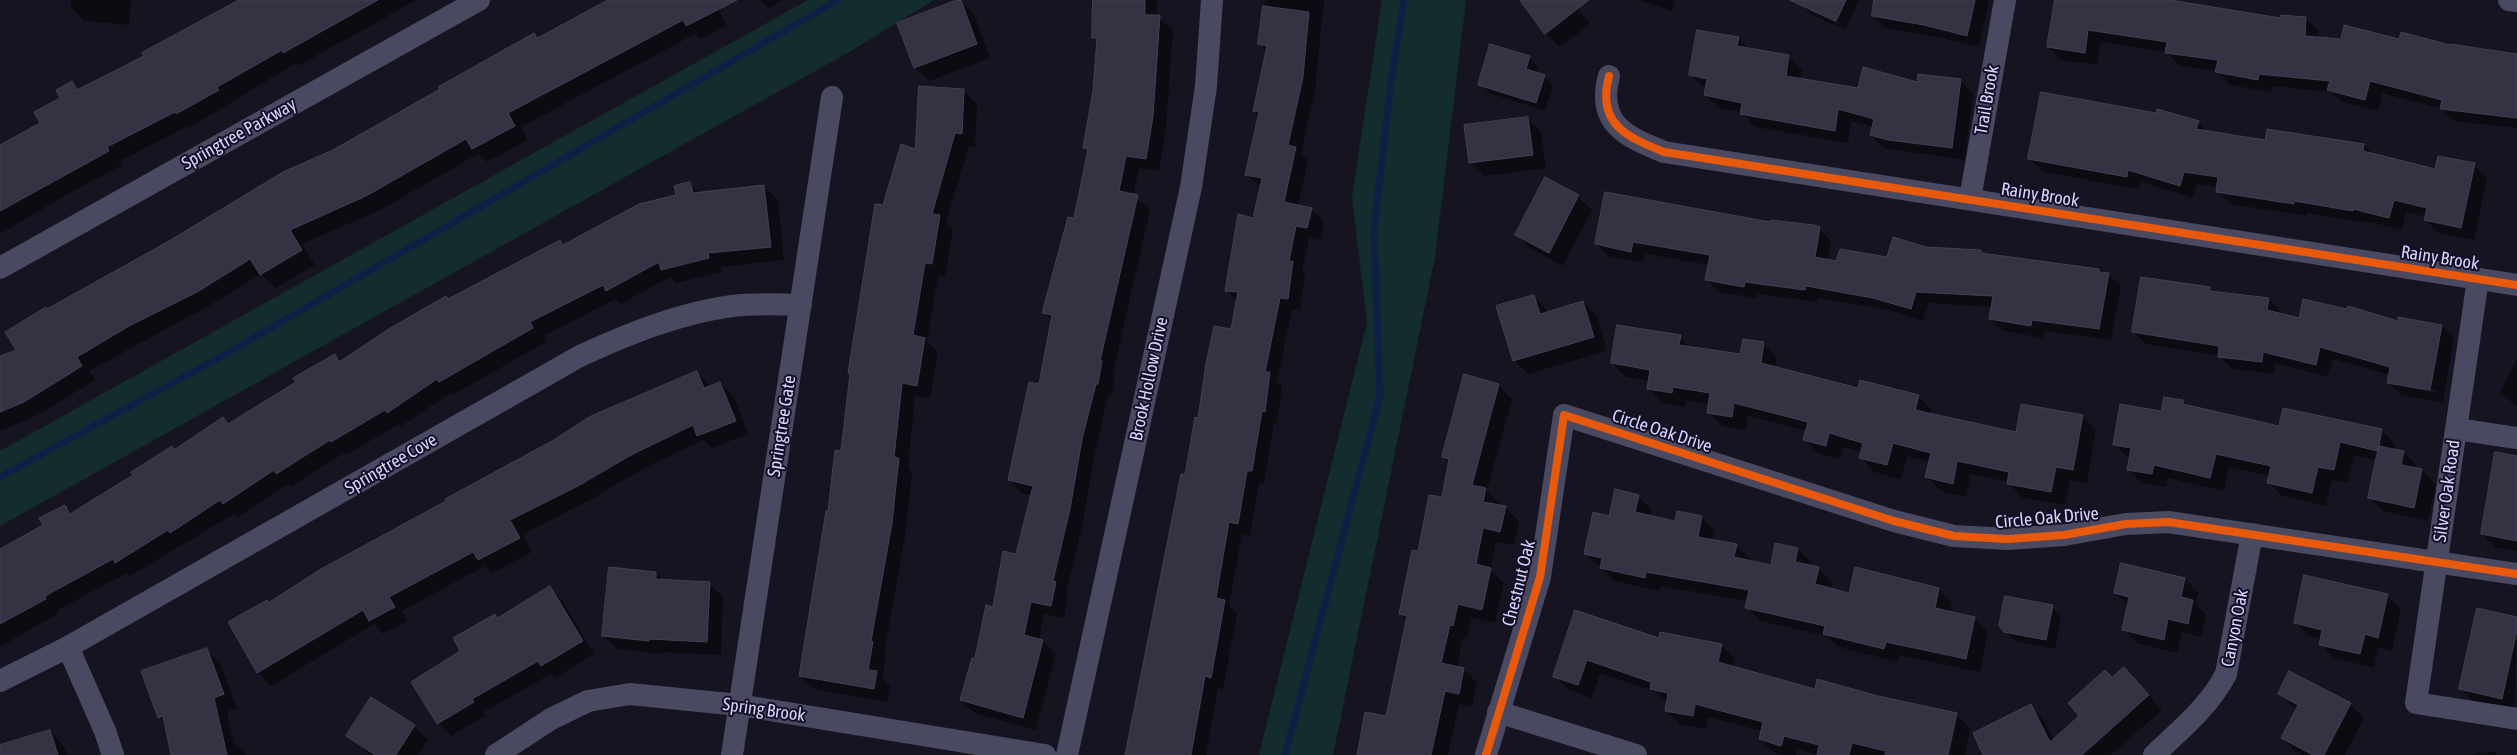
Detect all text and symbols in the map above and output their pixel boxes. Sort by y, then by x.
street label: Trail Brook [1970,64,2004,136]
street label: Springtree Parkway [178,94,300,174]
street label: Rainy Brook [1999,178,2081,212]
street label: Rainy Brook [2399,241,2481,275]
street label: Brook Hollow Drive [1125,315,1173,443]
street label: Springtree Gate [763,374,801,478]
street label: Circle Oak Drive [1609,405,1715,457]
street label: Springtree Cove [341,429,441,499]
street label: Silver Oak Road [2429,438,2465,544]
street label: Circle Oak Drive [1994,503,2100,533]
street label: Chestnut Oak [1498,537,1540,629]
street label: Canyon Oak [2217,587,2253,669]
street label: Spring Brook [721,694,807,726]

